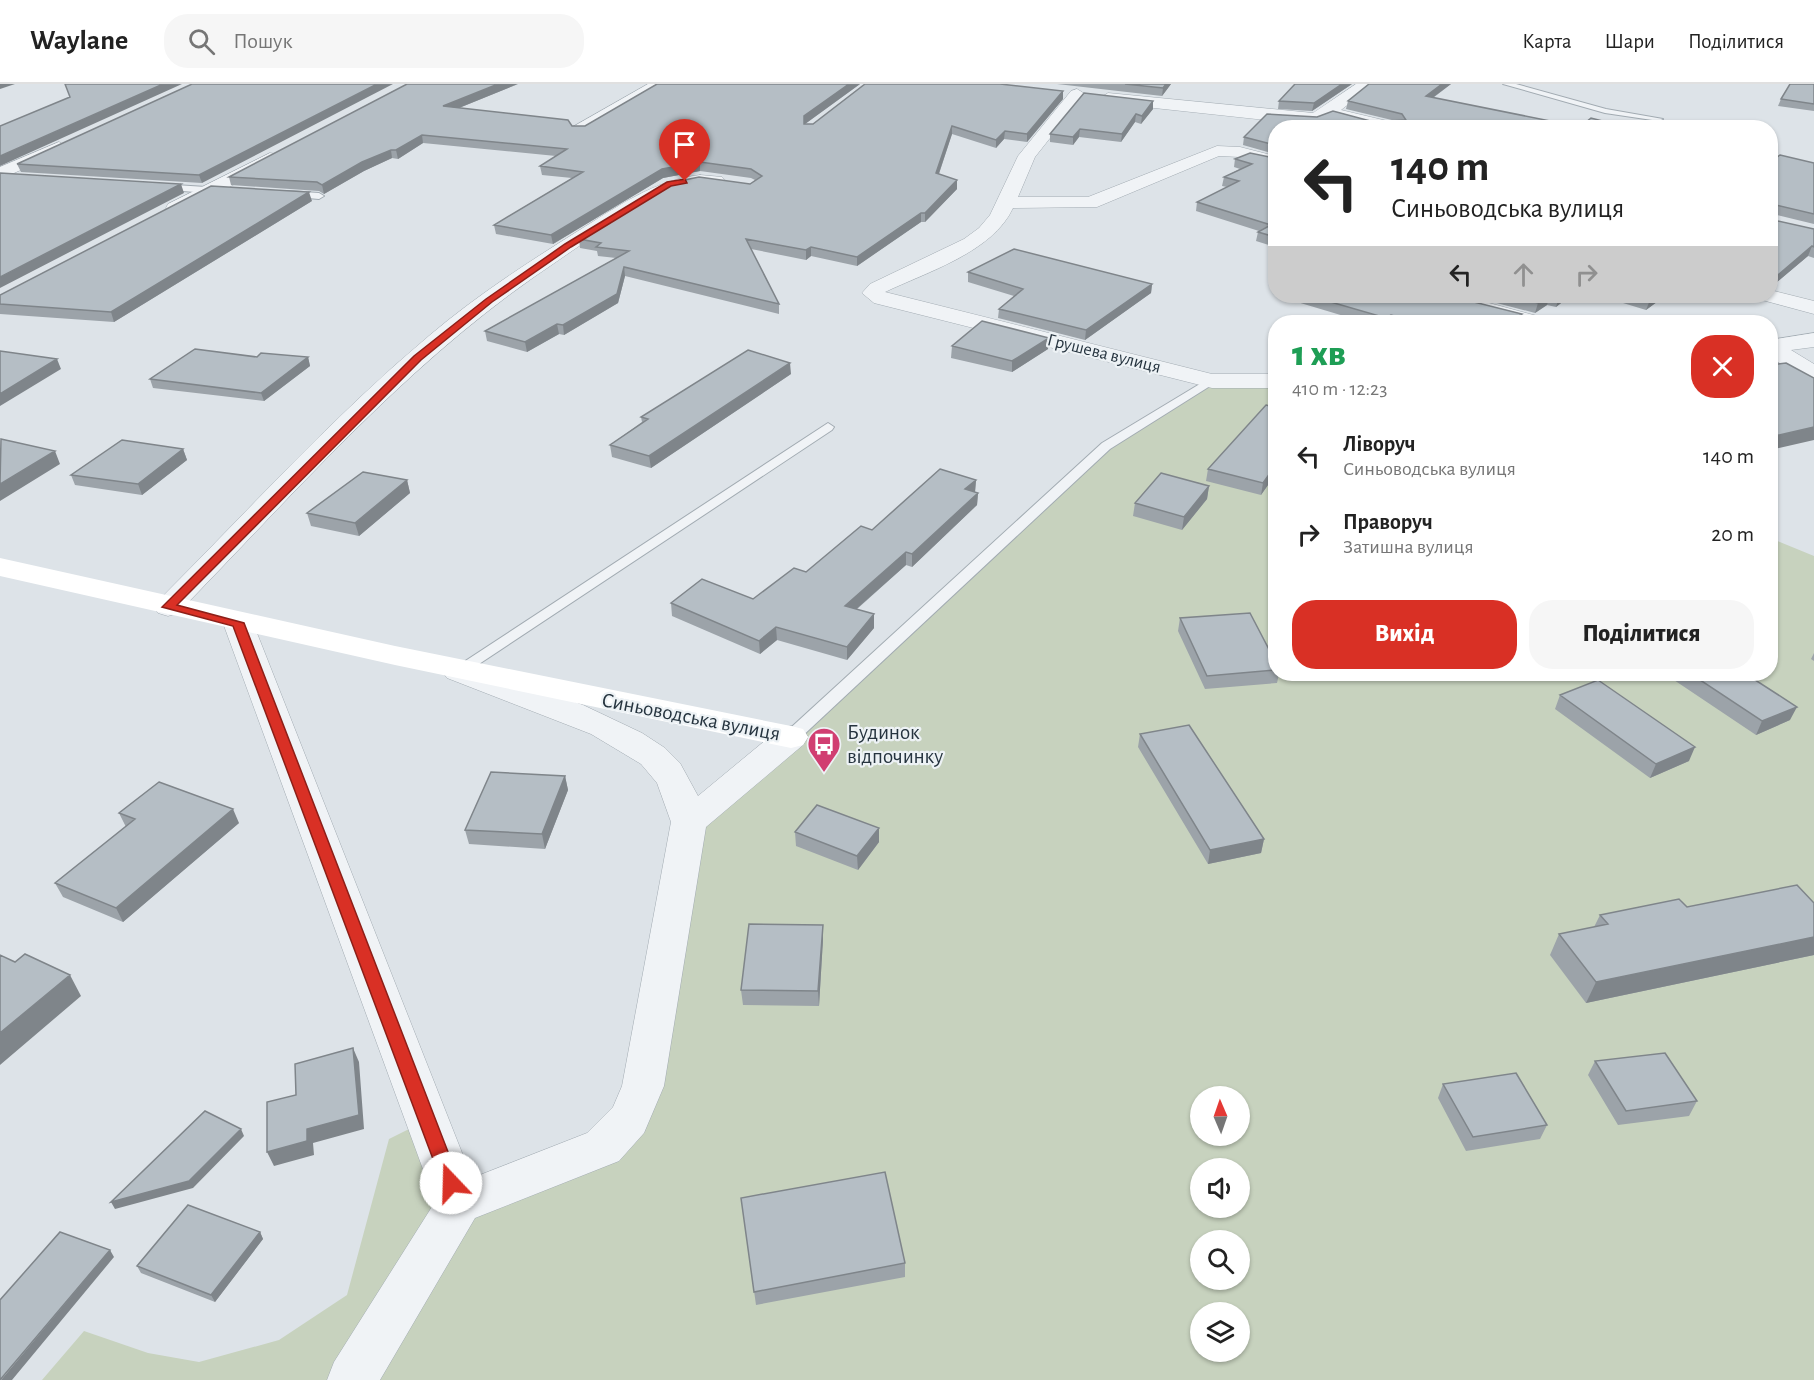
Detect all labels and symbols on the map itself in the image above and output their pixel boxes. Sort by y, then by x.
pin [659,119,710,181]
street label: Грушева вулиця [1045,331,1163,377]
street label: Синьоводська вулиця [600,689,782,745]
place label: Будинок відпочинку [847,722,943,767]
bus stop icon: Будинок відпочинку [806,726,842,773]
north arrow [1190,1086,1250,1146]
position arrow [419,1151,483,1215]

